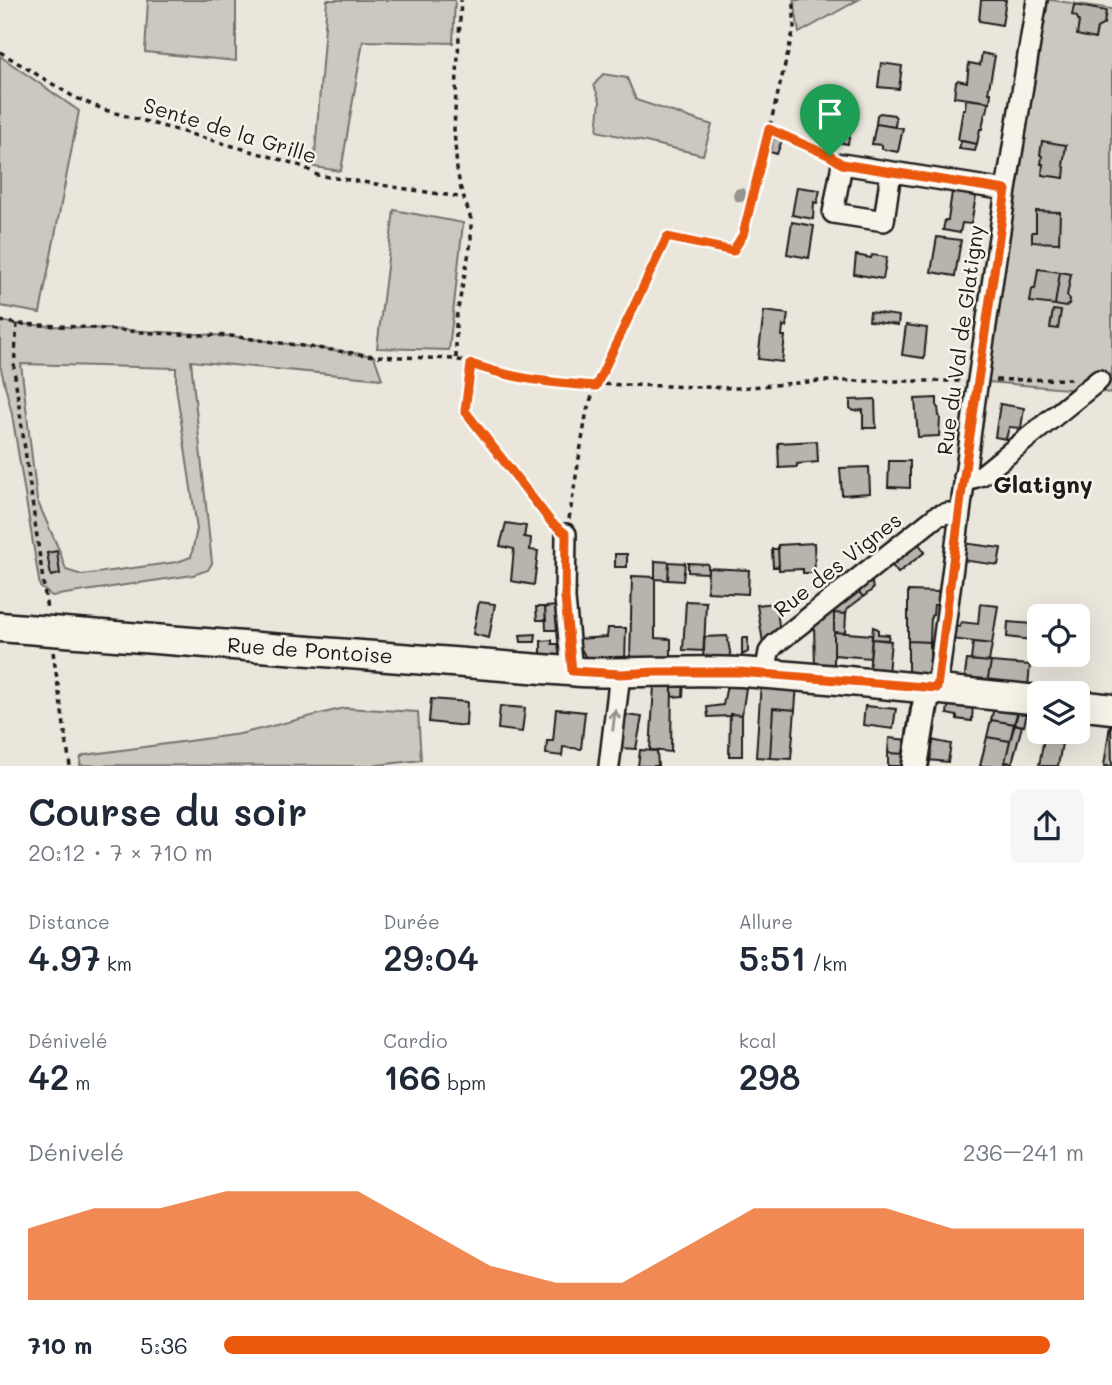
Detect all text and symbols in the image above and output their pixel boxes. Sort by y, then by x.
pin [800,84,860,156]
street label: Sente de la Grille [141,90,320,169]
icon: arrive [811,95,849,133]
street label: Rue du Val de Glatigny [930,223,989,457]
district label: Glatigny [993,468,1093,499]
street label: Rue des Vignes [768,506,906,622]
map controls [1027,604,1090,744]
button: locate [1027,604,1090,667]
street label: Rue de Pontoise [226,630,394,669]
button: layers [1027,681,1090,744]
one-way arrow [608,709,621,731]
text: Course du soir [28,786,307,836]
button: share [1010,789,1084,863]
text: 20:12 · 7 × 710 m [28,837,213,867]
text: Distance [28,909,110,934]
text: Durée [383,909,440,934]
text: Allure [739,909,793,934]
text: 4.97 [28,934,101,980]
text: 29:04 [383,934,479,980]
text: 5:51 [739,934,806,980]
text: km [101,951,132,976]
text: /km [806,951,847,976]
text: Dénivelé [28,1028,108,1053]
text: Cardio [383,1028,447,1053]
text: kcal [739,1028,777,1053]
text: 42 [28,1053,69,1099]
text: 166 [383,1053,441,1099]
text: 298 [739,1053,801,1099]
text: m [69,1070,90,1095]
text: bpm [441,1070,486,1095]
text: Dénivelé [28,1137,124,1167]
text: 236–241 m [963,1137,1084,1167]
text: 710 m [28,1330,92,1360]
text: 5:36 [140,1330,188,1360]

